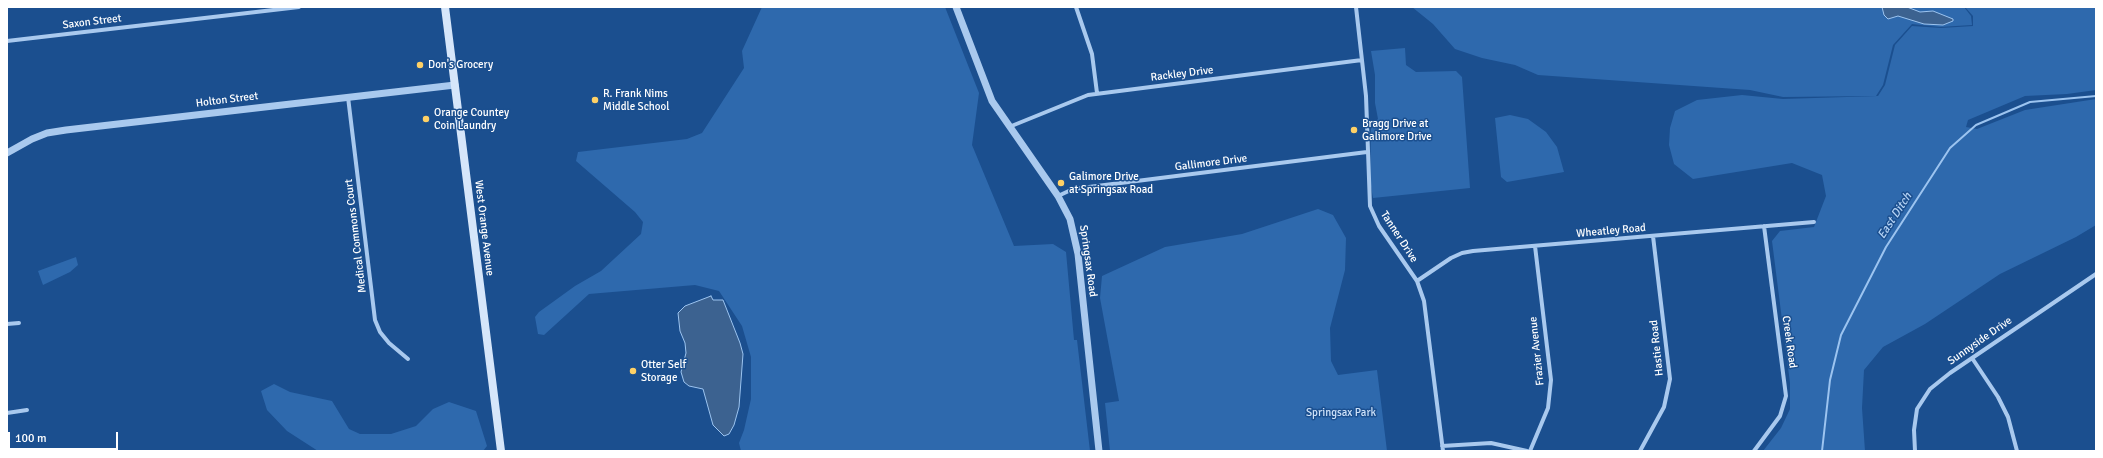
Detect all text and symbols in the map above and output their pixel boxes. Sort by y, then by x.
street label: Saxon Street [62,12,122,32]
place label: Don's Grocery [428,58,493,72]
marker: Don's Grocery [415,60,425,70]
street label: Rackley Drive [1150,64,1214,84]
place label: R. Frank Nims Middle School [603,87,670,113]
street label: Holton Street [195,90,259,110]
marker: R. Frank Nims Middle School [590,95,600,105]
place label: Orange Countey Coin Laundry [434,106,509,132]
marker: Orange Countey Coin Laundry [421,114,431,124]
place label: Bragg Drive at Galimore Drive [1362,117,1432,143]
marker: Bragg Drive at Galimore Drive [1349,125,1359,135]
street label: Gallimore Drive [1174,152,1248,174]
place label: Galimore Drive at Springsax Road [1069,170,1153,196]
street label: Medical Commons Court [342,178,370,294]
marker: Galimore Drive at Springsax Road [1056,178,1066,188]
street label: West Orange Avenue [472,179,496,277]
water label: East Ditch [1875,190,1915,242]
street label: Tanner Drive [1377,209,1421,265]
street label: Wheatley Road [1576,221,1646,241]
street label: Springsax Road [1076,224,1100,298]
street label: Sunnyside Drive [1945,314,2015,368]
street label: Creek Road [1779,315,1799,369]
street label: Frazier Avenue [1527,316,1547,386]
street label: Hastie Road [1647,319,1667,377]
place label: Otter Self Storage [641,358,686,384]
marker: Otter Self Storage [628,366,638,376]
park label: Springsax Park [1306,406,1376,420]
scale bar [10,424,120,450]
text: 100 m [15,431,47,446]

